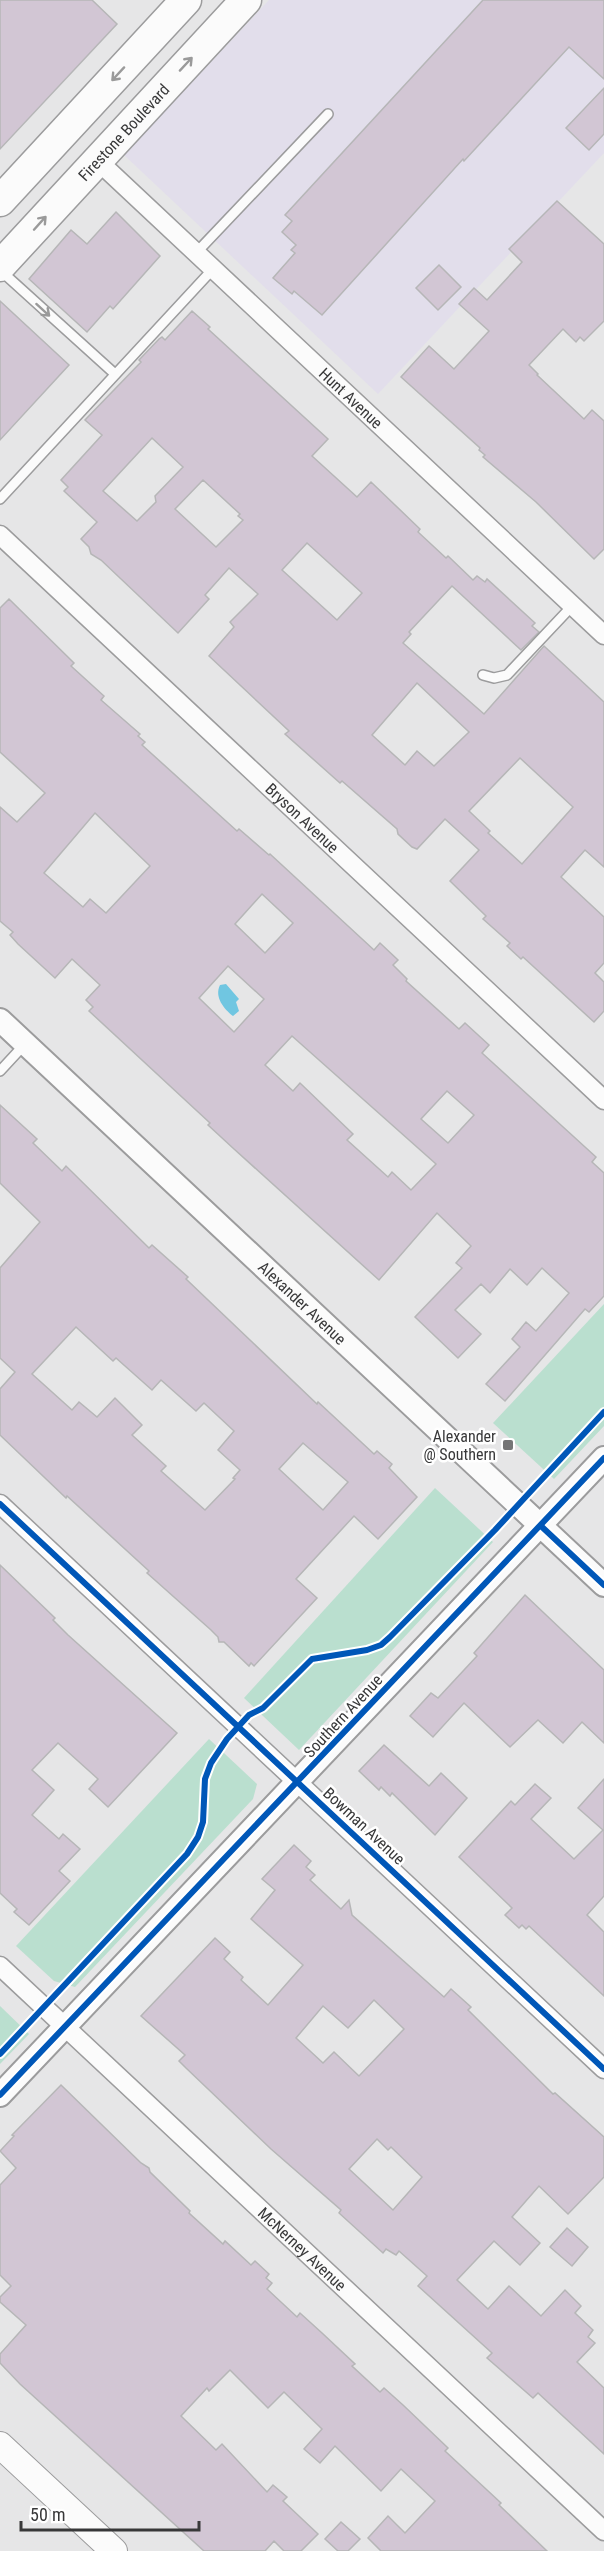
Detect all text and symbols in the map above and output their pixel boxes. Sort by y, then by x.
one-way arrow [179,57,193,72]
one-way arrow [111,66,125,81]
street label: Firestone Boulevard [74,80,173,185]
one-way arrow [32,216,46,231]
one-way arrow [36,303,51,317]
street label: Hunt Avenue [315,364,387,432]
street label: Bryson Avenue [262,779,343,857]
street label: Alexander Avenue [255,1257,350,1348]
place label: Alexander @ Southern [423,1427,496,1464]
marker: Alexander @ Southern [501,1438,515,1452]
street label: Southern Avenue [300,1671,386,1761]
street label: Bowman Avenue [319,1783,409,1869]
street label: McNerney Avenue [254,2203,350,2294]
scale bar [21,2494,200,2532]
text: 50 m [30,2504,65,2525]

